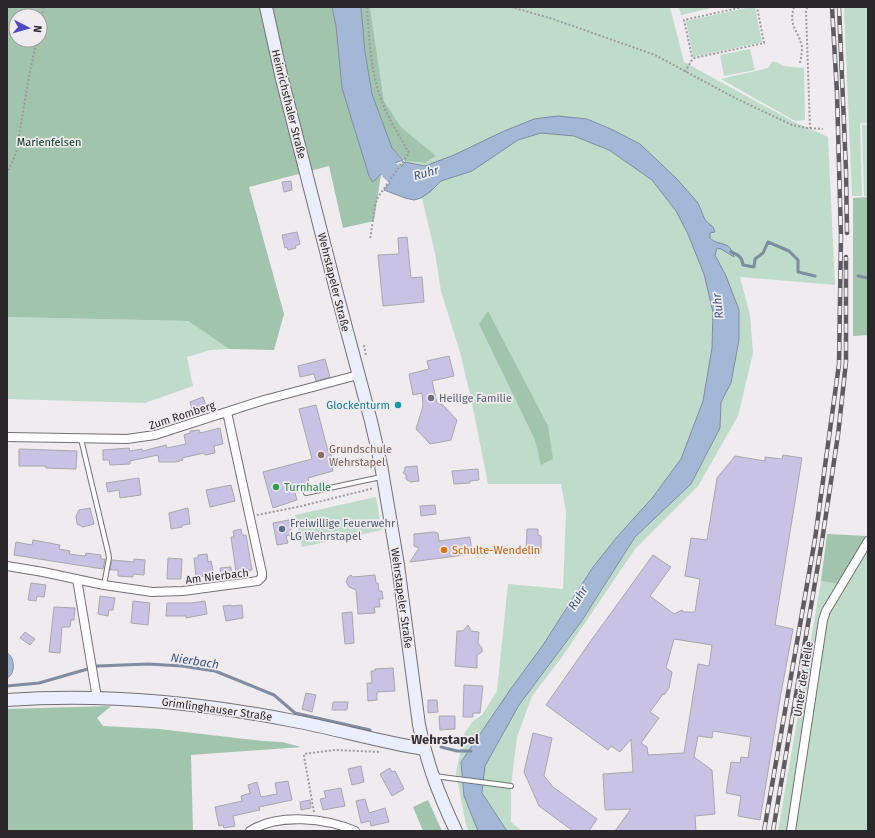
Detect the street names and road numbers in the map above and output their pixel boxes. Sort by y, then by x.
street label: Heinrichsthaler Straße [269,48,308,160]
street label: Wehrstapeler Straße [315,231,352,333]
street label: Zum Romberg [147,399,217,432]
street label: Wehrstapeler Straße [388,547,415,649]
street label: Am Nierbach [185,566,249,587]
street label: Unter der Helle [791,640,816,718]
street label: Grimlinghauser Straße [161,695,273,724]

